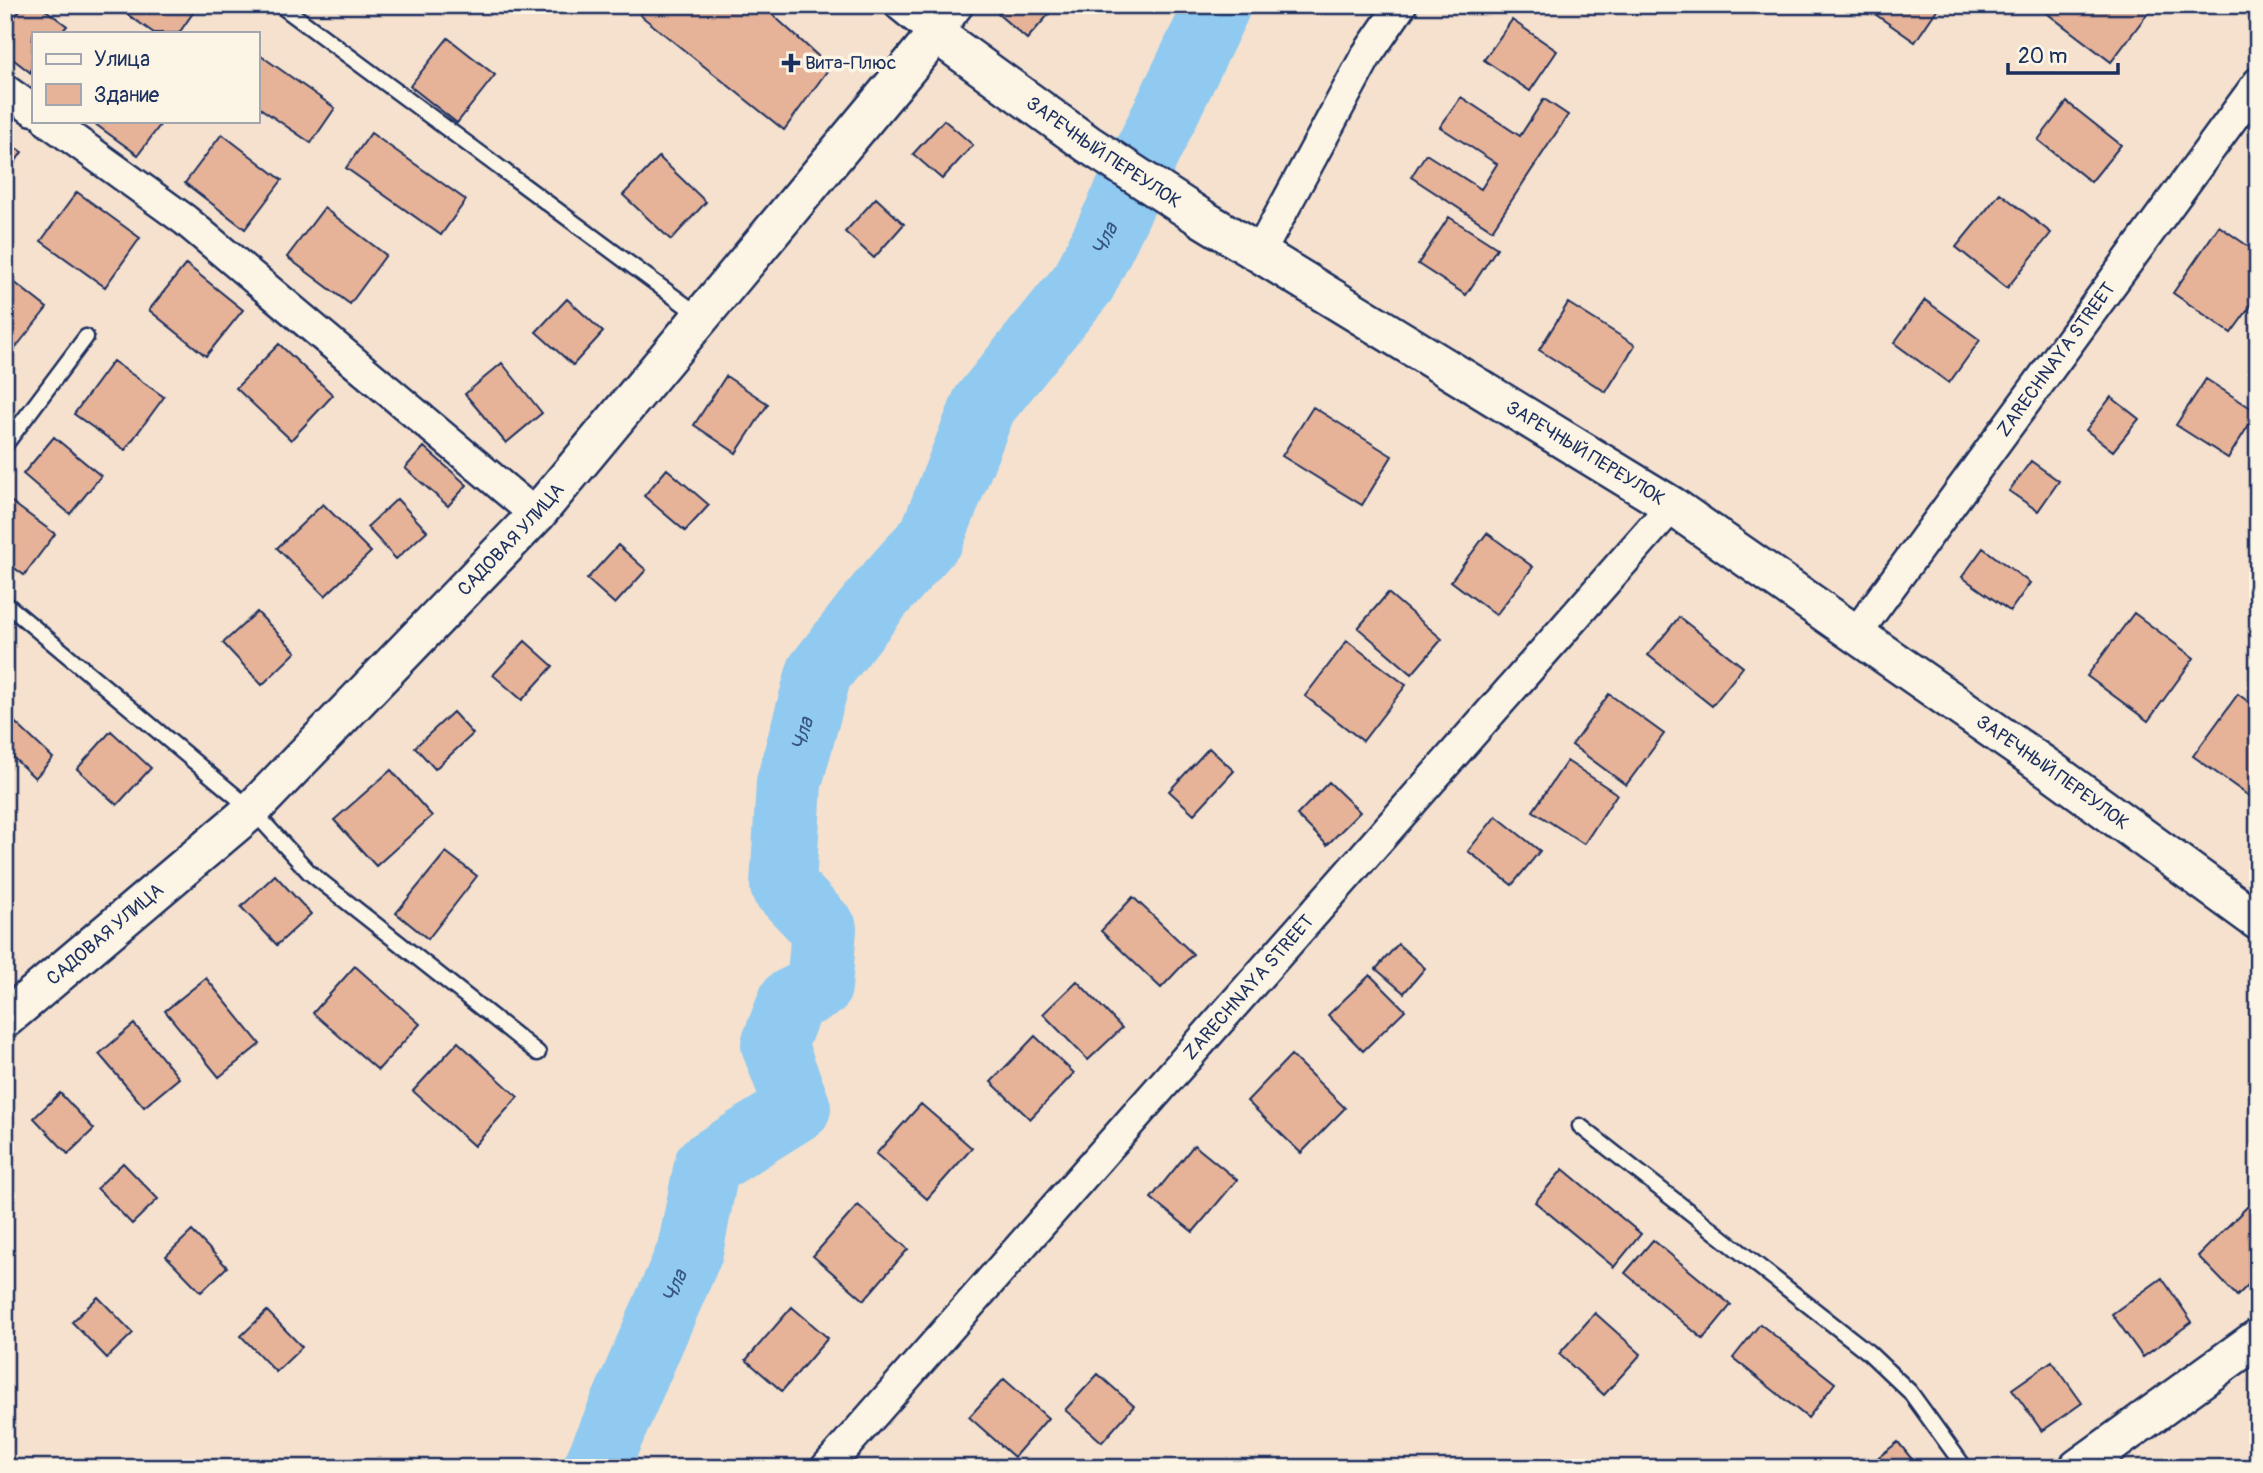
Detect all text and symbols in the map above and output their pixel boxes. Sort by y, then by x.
legend [32,32,259,122]
scale bar [2008,32,2118,76]
text: 20 m [2018,43,2067,70]
text: Улица [94,46,150,73]
place label: Вита-Плюс [805,51,897,75]
marker: Вита-Плюс [783,55,799,71]
text: Здание [94,82,160,109]
street label: ЗАРЕЧНЫЙ ПЕРЕУЛОК [1022,91,1186,214]
water label: Чла [1085,217,1125,260]
street label: ZARECHNAYA STREET [1992,278,2121,442]
street label: ЗАРЕЧНЫЙ ПЕРЕУЛОК [1502,395,1669,511]
street label: САДОВАЯ УЛИЦА [452,478,569,601]
street label: ЗАРЕЧНЫЙ ПЕРЕУЛОК [1971,710,2134,835]
water label: Чла [785,713,820,754]
street label: САДОВАЯ УЛИЦА [42,878,168,991]
street label: ZARECHNAYA STREET [1178,910,1319,1065]
water label: Чла [656,1264,694,1307]

